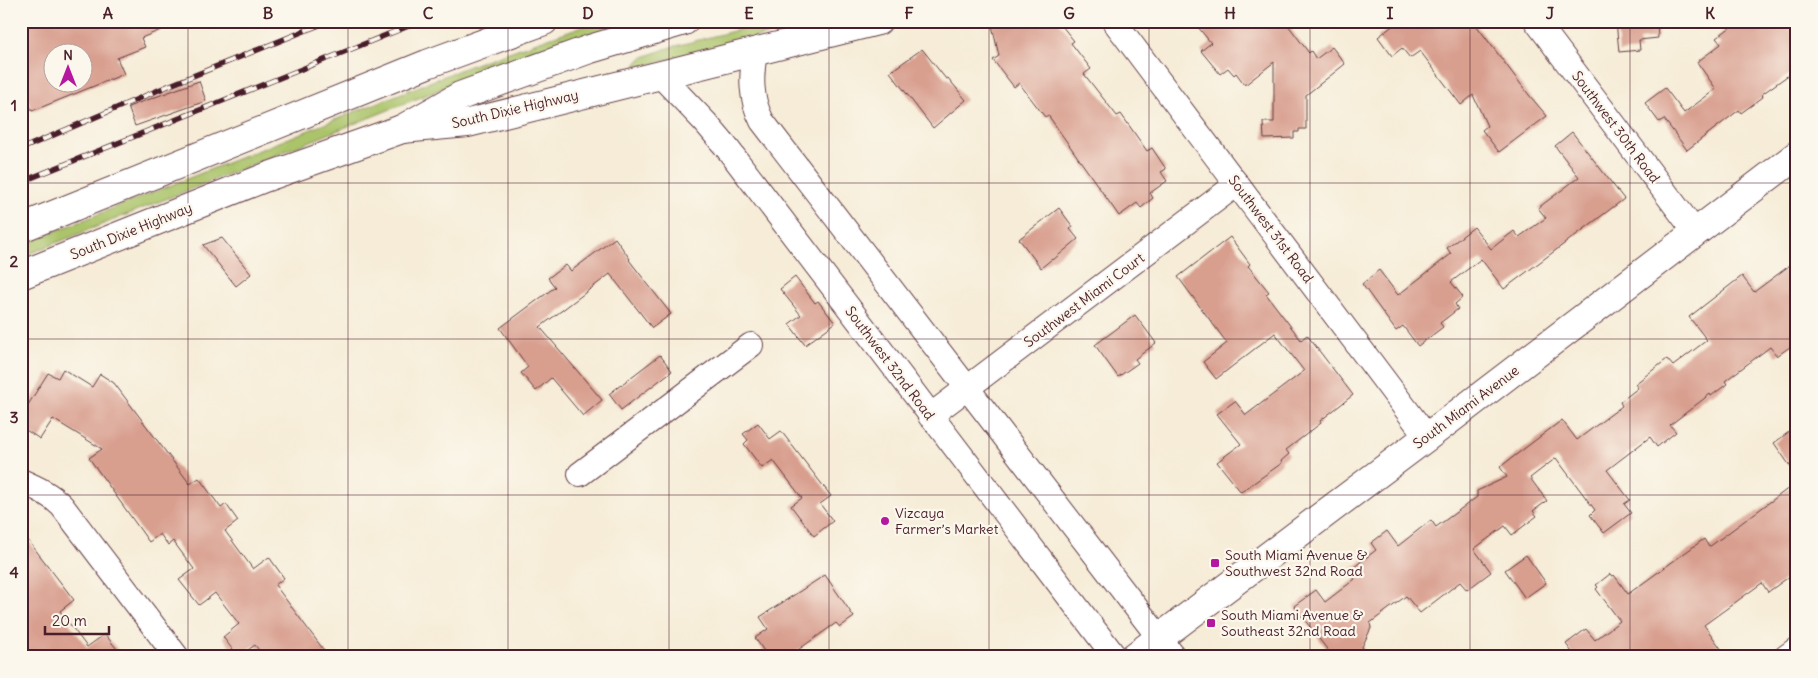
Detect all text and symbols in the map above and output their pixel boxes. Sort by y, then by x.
text: A [103,3,113,23]
text: B [263,3,274,23]
text: C [423,3,434,23]
text: D [582,3,594,23]
text: E [744,3,754,23]
text: F [904,3,914,23]
text: G [1063,3,1075,23]
text: H [1224,3,1236,23]
text: I [1387,3,1394,23]
text: J [1546,3,1555,23]
text: K [1705,3,1715,23]
north arrow [42,42,92,92]
text: N [63,46,73,64]
street label: Southwest 30th Road [1568,67,1664,187]
street label: South Dixie Highway [450,86,580,132]
text: 1 [11,95,17,115]
street label: Southwest 31st Road [1225,172,1317,286]
street label: South Dixie Highway [67,198,195,264]
street label: Southwest Miami Court [1020,249,1148,351]
text: 2 [10,251,19,271]
street label: Southwest 32nd Road [841,303,939,423]
street label: South Miami Avenue [1409,361,1523,453]
text: 3 [9,407,19,427]
place label: Vizcaya Farmer’s Market [895,504,999,538]
marker: Vizcaya Farmer’s Market [879,515,891,527]
place label: South Miami Avenue & Southwest 32nd Road [1225,546,1367,580]
marker: South Miami Avenue & Southwest 32nd Road [1209,557,1221,569]
text: 4 [9,562,19,582]
scale bar [45,603,109,635]
place label: South Miami Avenue & Southeast 32nd Road [1221,606,1363,640]
text: 20 m [52,611,87,630]
marker: South Miami Avenue & Southeast 32nd Road [1205,617,1217,629]

